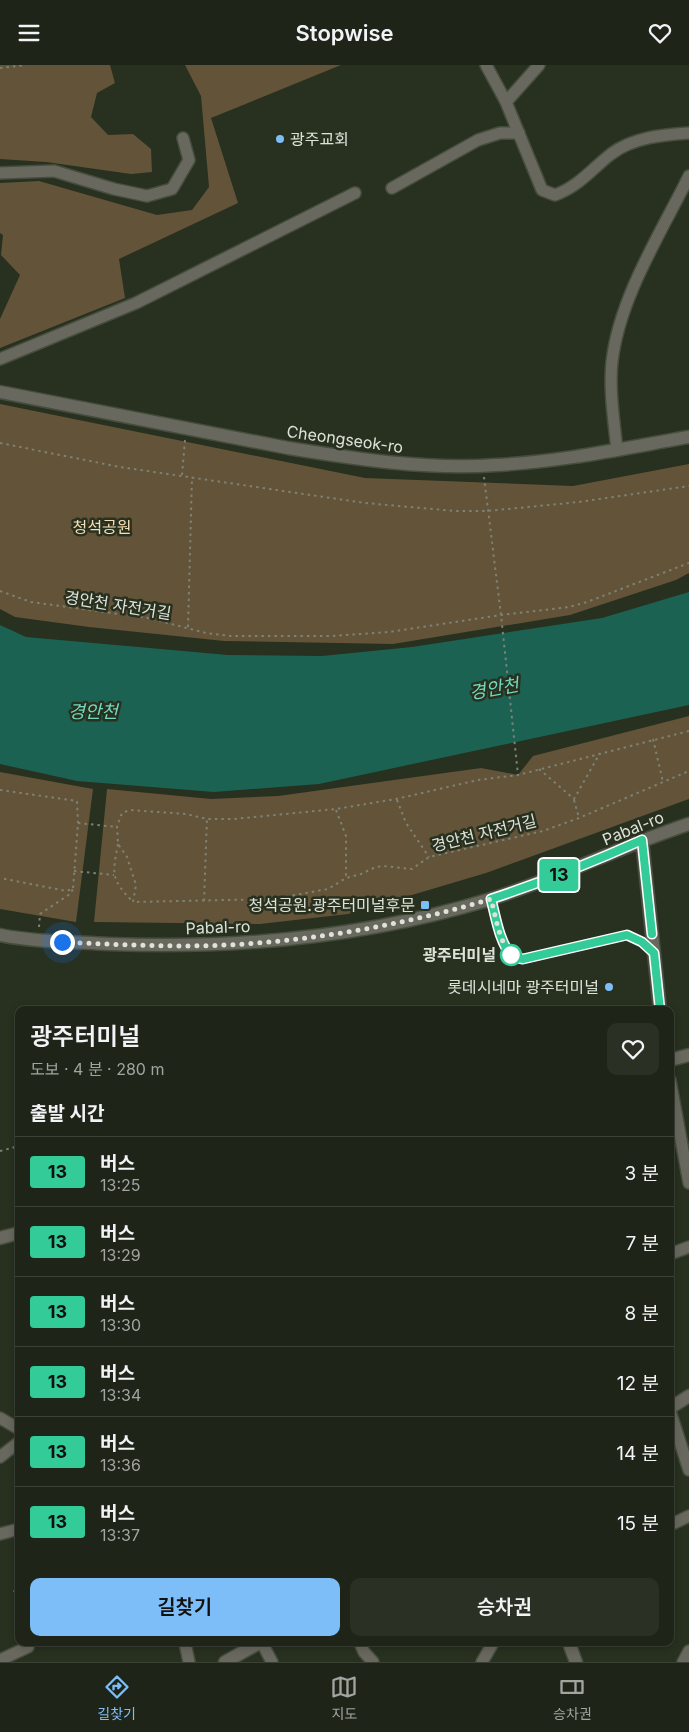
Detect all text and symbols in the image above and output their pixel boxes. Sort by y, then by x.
icon: menu [15,19,43,47]
icon: heart [646,19,674,47]
text: Stopwise [296,20,393,46]
place label: 광주교회 [290,129,349,149]
marker: 광주교회 [274,133,286,145]
street label: Cheongseok-ro [285,421,405,457]
park label: 청석공원 [73,517,131,537]
street label: 경안천 자전거길 [63,587,173,623]
water label: 경안천 [468,673,523,703]
water label: 경안천 [68,701,120,722]
street label: Pabal-ro [599,807,667,849]
street label: 경안천 자전거길 [429,810,539,856]
line badge: 13 [536,859,582,891]
text: 13 [549,864,569,885]
place label: 청석공원.광주터미널후문 [248,895,415,915]
marker: 청석공원.광주터미널후문 [419,899,431,911]
street label: Pabal-ro [185,916,251,938]
your location [50,930,75,955]
marker: 광주터미널 [500,944,522,966]
place label: 광주터미널 [422,945,496,965]
place label: 롯데시네마 광주터미널 [447,977,599,997]
marker: 롯데시네마 광주터미널 [603,981,615,993]
text: 광주터미널 [30,1022,140,1051]
button: heart [607,1023,659,1075]
text: 도보 · 4 분 · 280 m [30,1059,164,1079]
text: 출발 시간 [30,1102,104,1125]
text: 버스 [100,1152,135,1175]
text: 13 [48,1161,67,1182]
text: 3 분 [624,1162,659,1185]
text: 13:25 [100,1175,140,1195]
text: 버스 [100,1222,135,1245]
text: 13 [48,1231,67,1252]
text: 7 분 [625,1232,659,1255]
text: 13:29 [100,1245,141,1265]
text: 버스 [100,1292,135,1315]
text: 13 [48,1301,67,1322]
text: 8 분 [624,1302,659,1325]
text: 13:30 [100,1315,141,1335]
text: 버스 [100,1362,135,1385]
text: 13 [48,1371,67,1392]
text: 12 분 [617,1372,659,1395]
text: 13:34 [100,1385,141,1405]
text: 버스 [100,1432,135,1455]
text: 13 [48,1441,67,1462]
text: 14 분 [616,1442,659,1465]
text: 13:36 [100,1455,141,1475]
text: 버스 [100,1502,135,1525]
text: 13 [48,1511,67,1532]
text: 15 분 [617,1512,659,1535]
text: 13:37 [100,1525,140,1545]
button: 길찾기 [30,1578,340,1636]
button: 승차권 [350,1578,659,1636]
tab: 길찾기 [97,1673,136,1723]
tab: 지도 [330,1673,358,1723]
tab: 승차권 [553,1673,592,1723]

